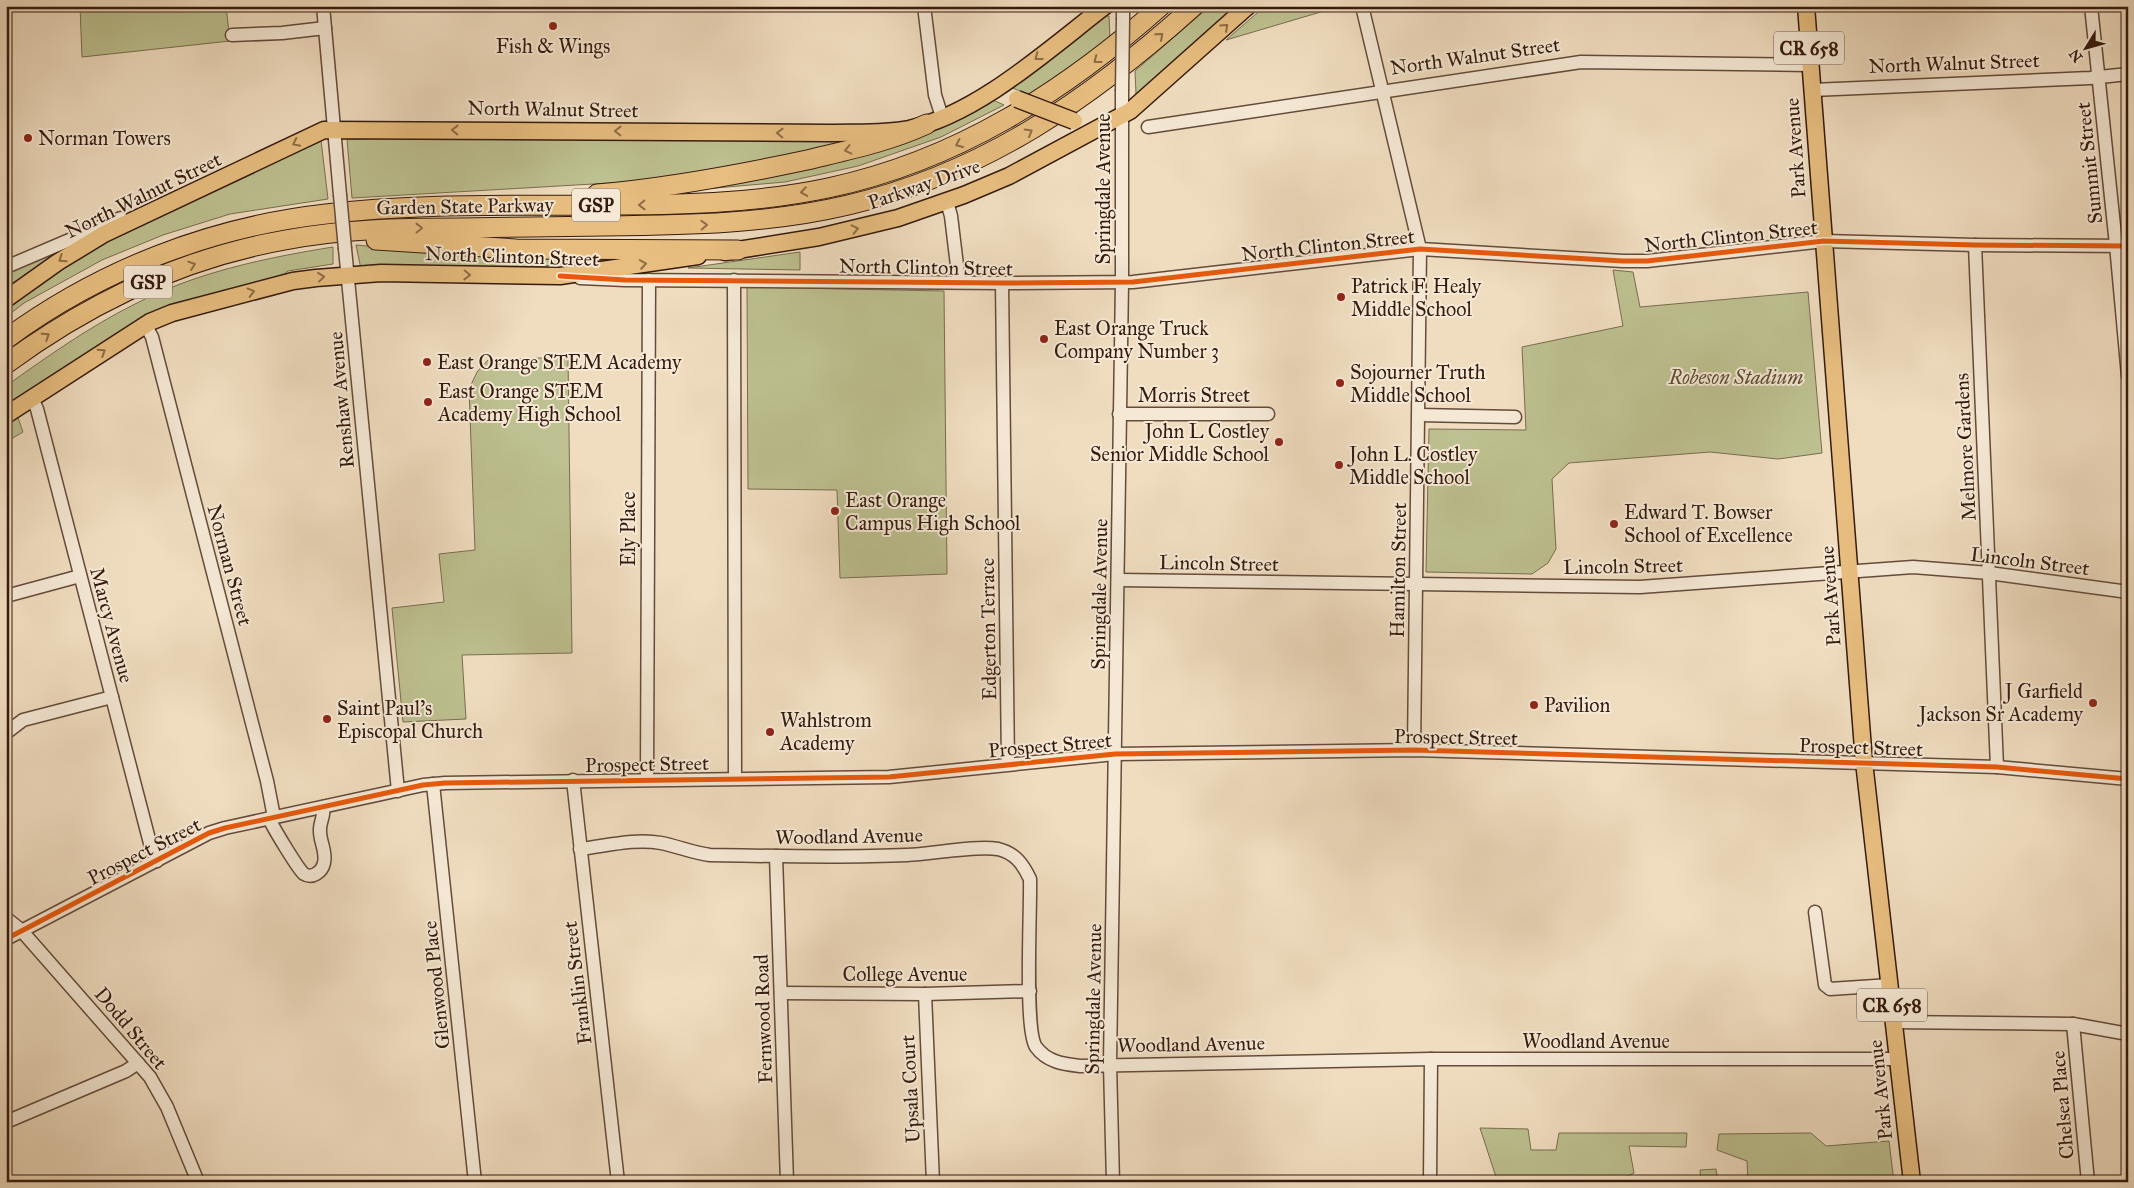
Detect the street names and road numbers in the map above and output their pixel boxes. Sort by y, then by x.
street label: North Walnut Street [1389,32,1561,80]
road number: CR 658 [1774,32,1844,64]
street label: North Walnut Street [1868,48,2040,78]
street label: North Walnut Street [467,96,639,122]
street label: Park Avenue [1780,97,1810,199]
street label: Summit Street [2071,101,2107,225]
street label: Springdale Avenue [1091,113,1116,265]
street label: North Walnut Street [61,147,225,243]
street label: Parkway Drive [865,154,983,214]
road number: GSP [572,188,620,222]
street label: Garden State Parkway [376,192,555,220]
street label: North Clinton Street [1643,215,1819,257]
street label: North Clinton Street [1240,224,1416,266]
street label: North Clinton Street [425,241,599,271]
street label: North Clinton Street [839,253,1013,281]
road number: GSP [124,266,172,298]
street label: Renshaw Avenue [323,331,359,469]
street label: Melmore Gardens [1949,372,1981,522]
street label: Morris Street [1138,383,1250,407]
street label: Ely Place [616,491,640,567]
street label: Norman Street [202,502,258,628]
street label: Hamilton Street [1385,502,1411,638]
street label: Springdale Avenue [1086,518,1113,670]
street label: Lincoln Street [1969,542,2091,580]
street label: Park Avenue [1815,545,1845,647]
street label: Lincoln Street [1159,550,1279,576]
street label: Lincoln Street [1563,553,1683,579]
street label: Edgerton Terrace [975,557,1002,700]
street label: Marcy Avenue [85,565,139,685]
street label: Prospect Street [1394,724,1518,750]
street label: Prospect Street [987,728,1113,762]
street label: Prospect Street [1799,733,1923,761]
street label: Prospect Street [585,751,709,777]
street label: Prospect Street [83,812,205,890]
street label: Woodland Avenue [775,823,923,849]
street label: Glenwood Place [417,920,455,1050]
street label: Franklin Street [558,920,596,1046]
street label: Springdale Avenue [1080,923,1107,1075]
street label: Fernwood Road [749,954,777,1084]
street label: College Avenue [843,962,967,987]
street label: Dodd Street [90,982,172,1074]
road number: CR 658 [1857,988,1927,1022]
street label: Woodland Avenue [1522,1029,1670,1053]
street label: Woodland Avenue [1117,1031,1265,1057]
street label: Upsala Court [895,1034,925,1144]
street label: Park Avenue [1863,1039,1897,1141]
street label: Chelsea Place [2045,1050,2079,1160]

